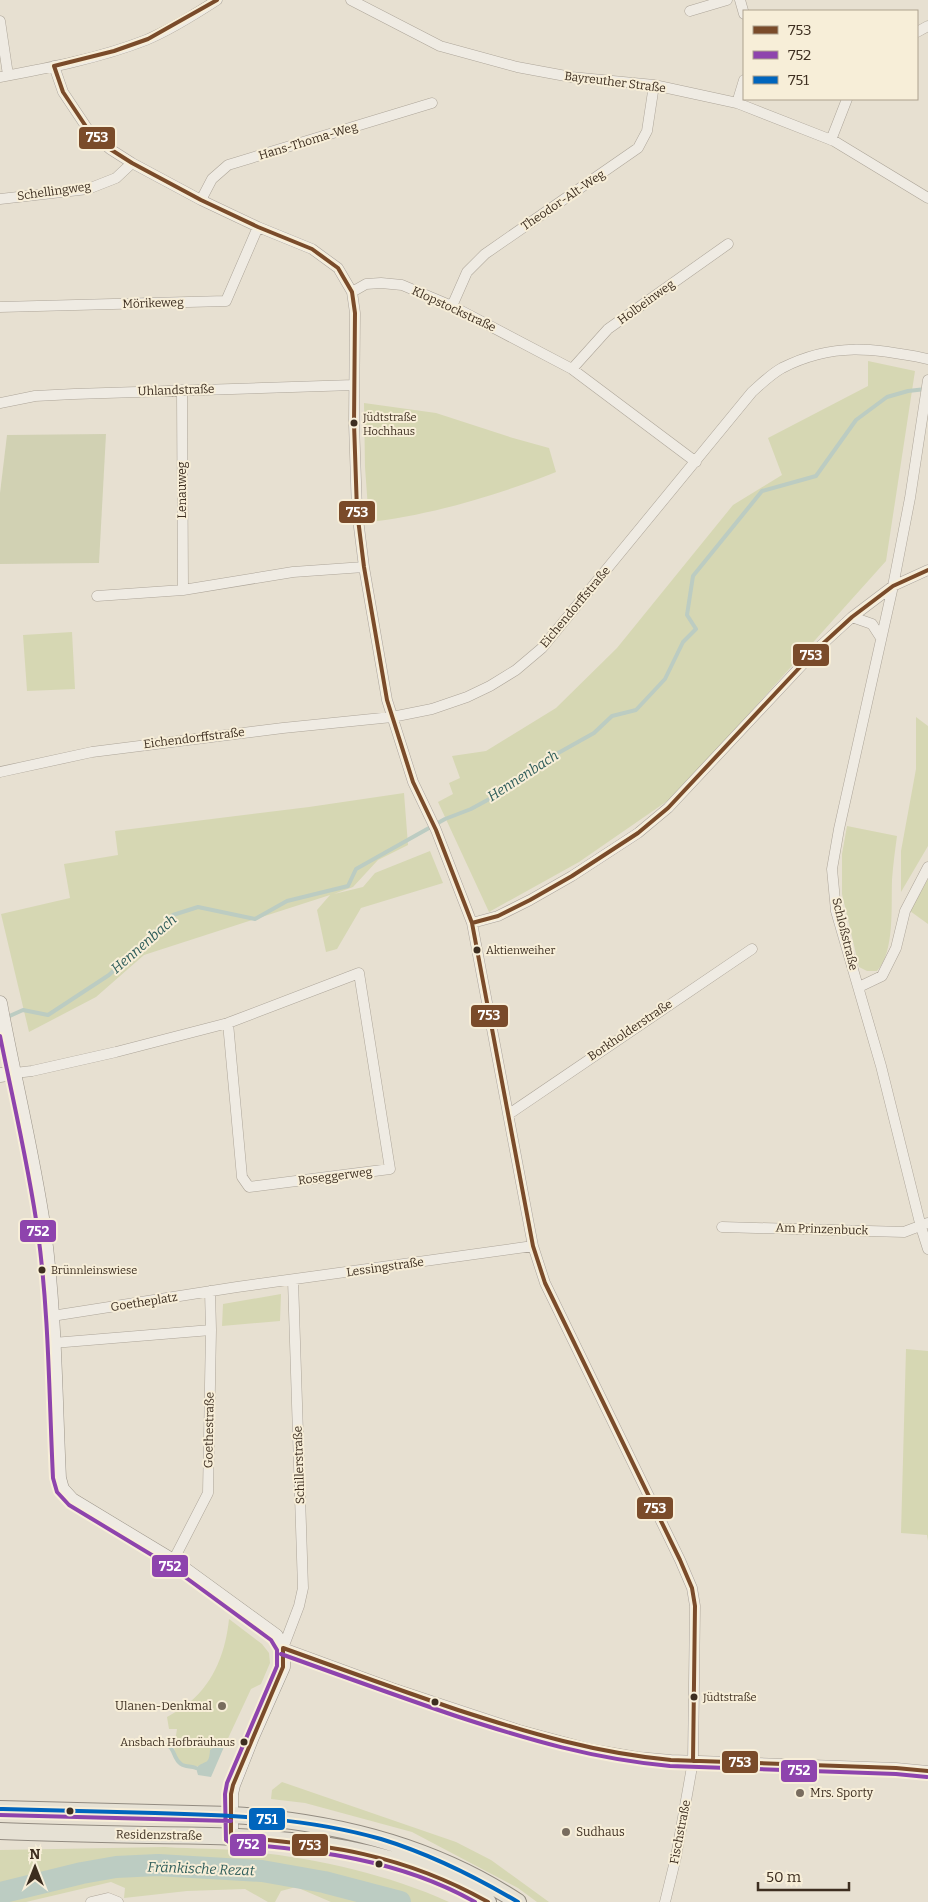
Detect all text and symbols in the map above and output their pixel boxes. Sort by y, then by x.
legend [743,10,918,100]
text: 753 [788,21,812,39]
text: 752 [788,46,811,64]
street label: Bayreuther Straße [564,69,666,95]
text: 751 [788,71,809,89]
street label: Hans-Thoma-Weg [257,119,359,163]
line badge: 753 [78,126,116,150]
text: 753 [86,129,108,146]
street label: Theodor-Alt-Weg [518,167,608,233]
street label: Schellingweg [16,179,92,203]
street label: Holbeinweg [615,277,677,327]
street label: Klopstockstraße [410,283,498,335]
street label: Mörikeweg [122,295,184,311]
street label: Uhlandstraße [137,382,215,398]
place label: Jüdtstraße Hochhaus [362,411,417,438]
marker: Jüdtstraße Hochhaus [349,418,359,428]
street label: Lenauweg [175,461,189,519]
line badge: 753 [338,500,376,524]
text: 753 [346,504,368,521]
street label: Eichendorffstraße [537,564,613,650]
line badge: 753 [792,643,830,667]
text: 753 [800,647,822,664]
street label: Eichendorffstraße [143,725,245,751]
water label: Hennenbach [484,747,562,805]
street label: Schloßstraße [829,896,861,972]
water label: Hennenbach [108,911,180,977]
place label: Aktienweiher [486,944,555,957]
marker: Aktienweiher [472,945,482,955]
street label: Borkholderstraße [585,997,675,1063]
line badge: 753 [470,1004,509,1028]
text: 753 [478,1007,500,1024]
street label: Roseggerweg [297,1164,373,1188]
line badge: 752 [19,1219,57,1243]
street label: Am Prinzenbuck [776,1220,869,1238]
text: 752 [27,1223,49,1240]
street label: Lessingstraße [345,1255,425,1279]
place label: Brünnleinswiese [51,1264,137,1277]
marker: Brünnleinswiese [37,1265,47,1275]
street label: Goetheplatz [109,1290,179,1314]
street label: Goethestraße [201,1392,217,1468]
street label: Schillerstraße [291,1426,307,1504]
line badge: 753 [636,1496,674,1520]
text: 753 [644,1500,666,1517]
line badge: 752 [151,1554,189,1578]
text: 752 [159,1558,181,1575]
place label: Jüdtstraße [702,1691,757,1704]
marker: Jüdtstraße [689,1692,699,1702]
unlabelled marker [430,1697,440,1707]
place label: Ulanen-Denkmal [115,1699,213,1713]
marker: Ulanen-Denkmal [216,1700,228,1712]
place label: Ansbach Hofbräuhaus [120,1736,235,1749]
marker: Ansbach Hofbräuhaus [239,1737,249,1747]
line badge: 753 [721,1750,759,1774]
text: 753 [729,1754,751,1771]
line badge: 752 [780,1759,818,1783]
text: 752 [788,1762,810,1779]
place label: Mrs. Sporty [810,1786,874,1800]
marker: Mrs. Sporty [794,1787,806,1799]
street label: Fischstraße [667,1799,693,1865]
unlabelled marker [65,1806,75,1816]
line badge: 751 [248,1807,286,1831]
text: 751 [257,1811,277,1828]
place label: Sudhaus [576,1825,625,1839]
marker: Sudhaus [560,1826,572,1838]
street label: Residenzstraße [116,1827,202,1843]
line badge: 752 [229,1833,267,1857]
line badge: 753 [291,1833,329,1857]
text: 752 [237,1836,259,1853]
text: 753 [299,1837,321,1854]
north arrow [10,1842,60,1892]
text: N [30,1846,41,1863]
water label: Fränkische Rezat [147,1859,256,1879]
unlabelled marker [374,1859,384,1869]
scale bar [758,1860,849,1892]
text: 50 m [766,1868,802,1886]

